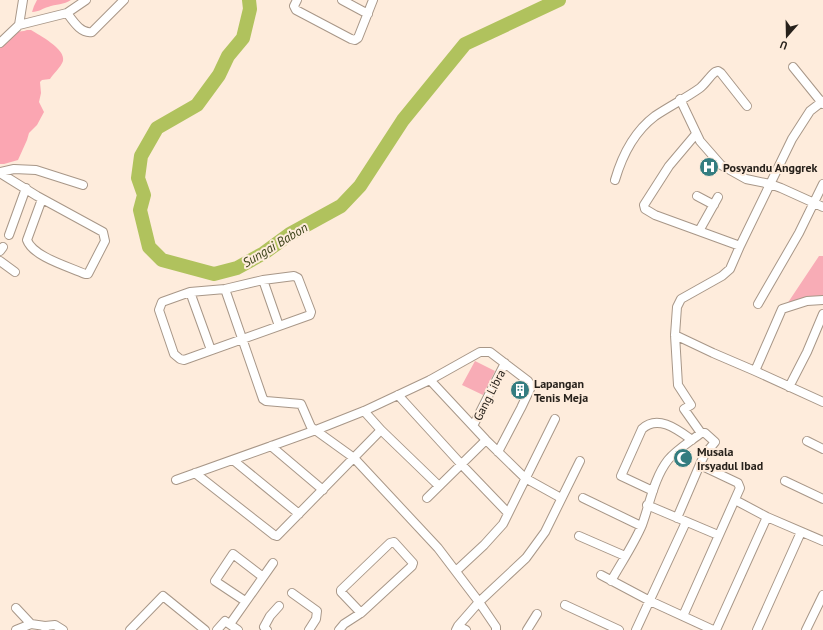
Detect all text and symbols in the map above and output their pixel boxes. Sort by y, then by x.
north arrow [767,16,807,56]
text: U [778,38,789,53]
hospital icon: Posyandu Anggrek [698,156,720,178]
place label: Posyandu Anggrek [723,160,818,175]
water label: Sungai Babon [239,219,311,271]
street label: Gang Libra [470,367,508,423]
place label: Lapangan Tenis Meja [534,376,588,405]
building icon: Lapangan Tenis Meja [509,379,531,401]
place label: Musala Irsyadul Ibad [697,444,763,473]
mosque icon: Musala Irsyadul Ibad [672,447,694,469]

